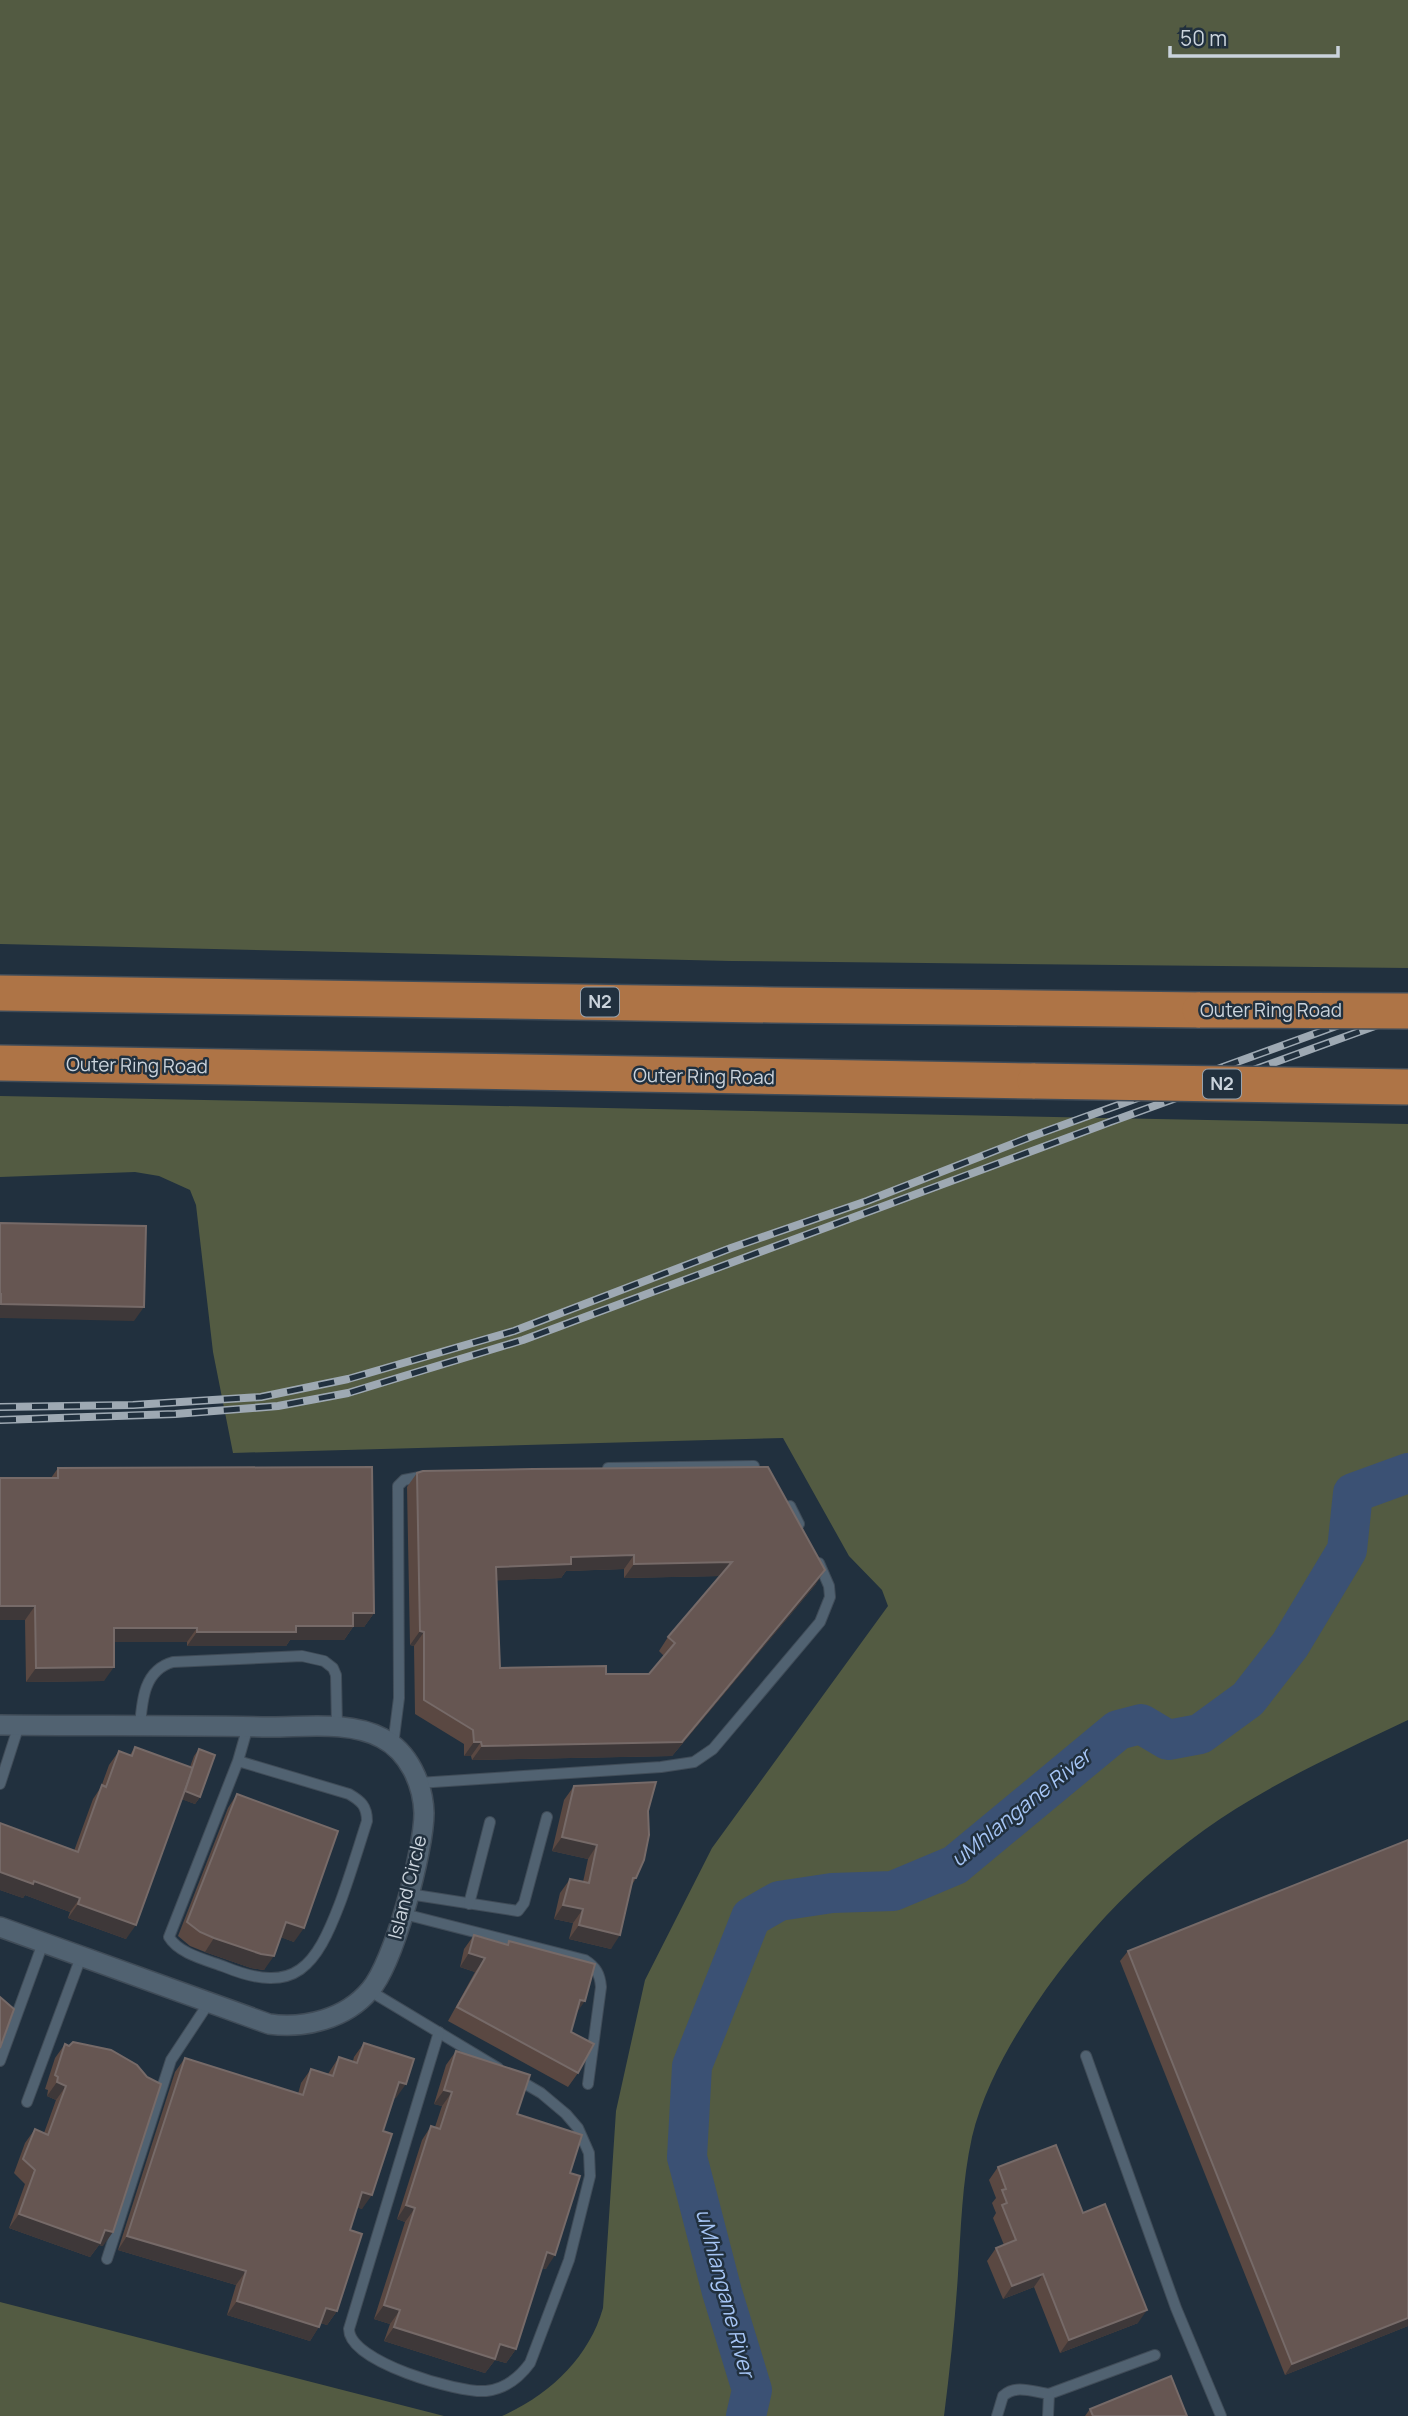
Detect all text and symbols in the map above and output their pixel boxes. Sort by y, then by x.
scale bar [1170,14,1338,58]
text: 50 m [1180,24,1227,52]
road number: N2 [581,987,619,1016]
street label: Outer Ring Road [1200,997,1342,1023]
street label: Outer Ring Road [66,1051,208,1079]
street label: Outer Ring Road [633,1062,775,1090]
road number: N2 [1203,1070,1241,1098]
water label: uMhlangane River [944,1740,1098,1872]
street label: Island Circle [382,1832,432,1942]
water label: uMhlangane River [690,2206,762,2382]

